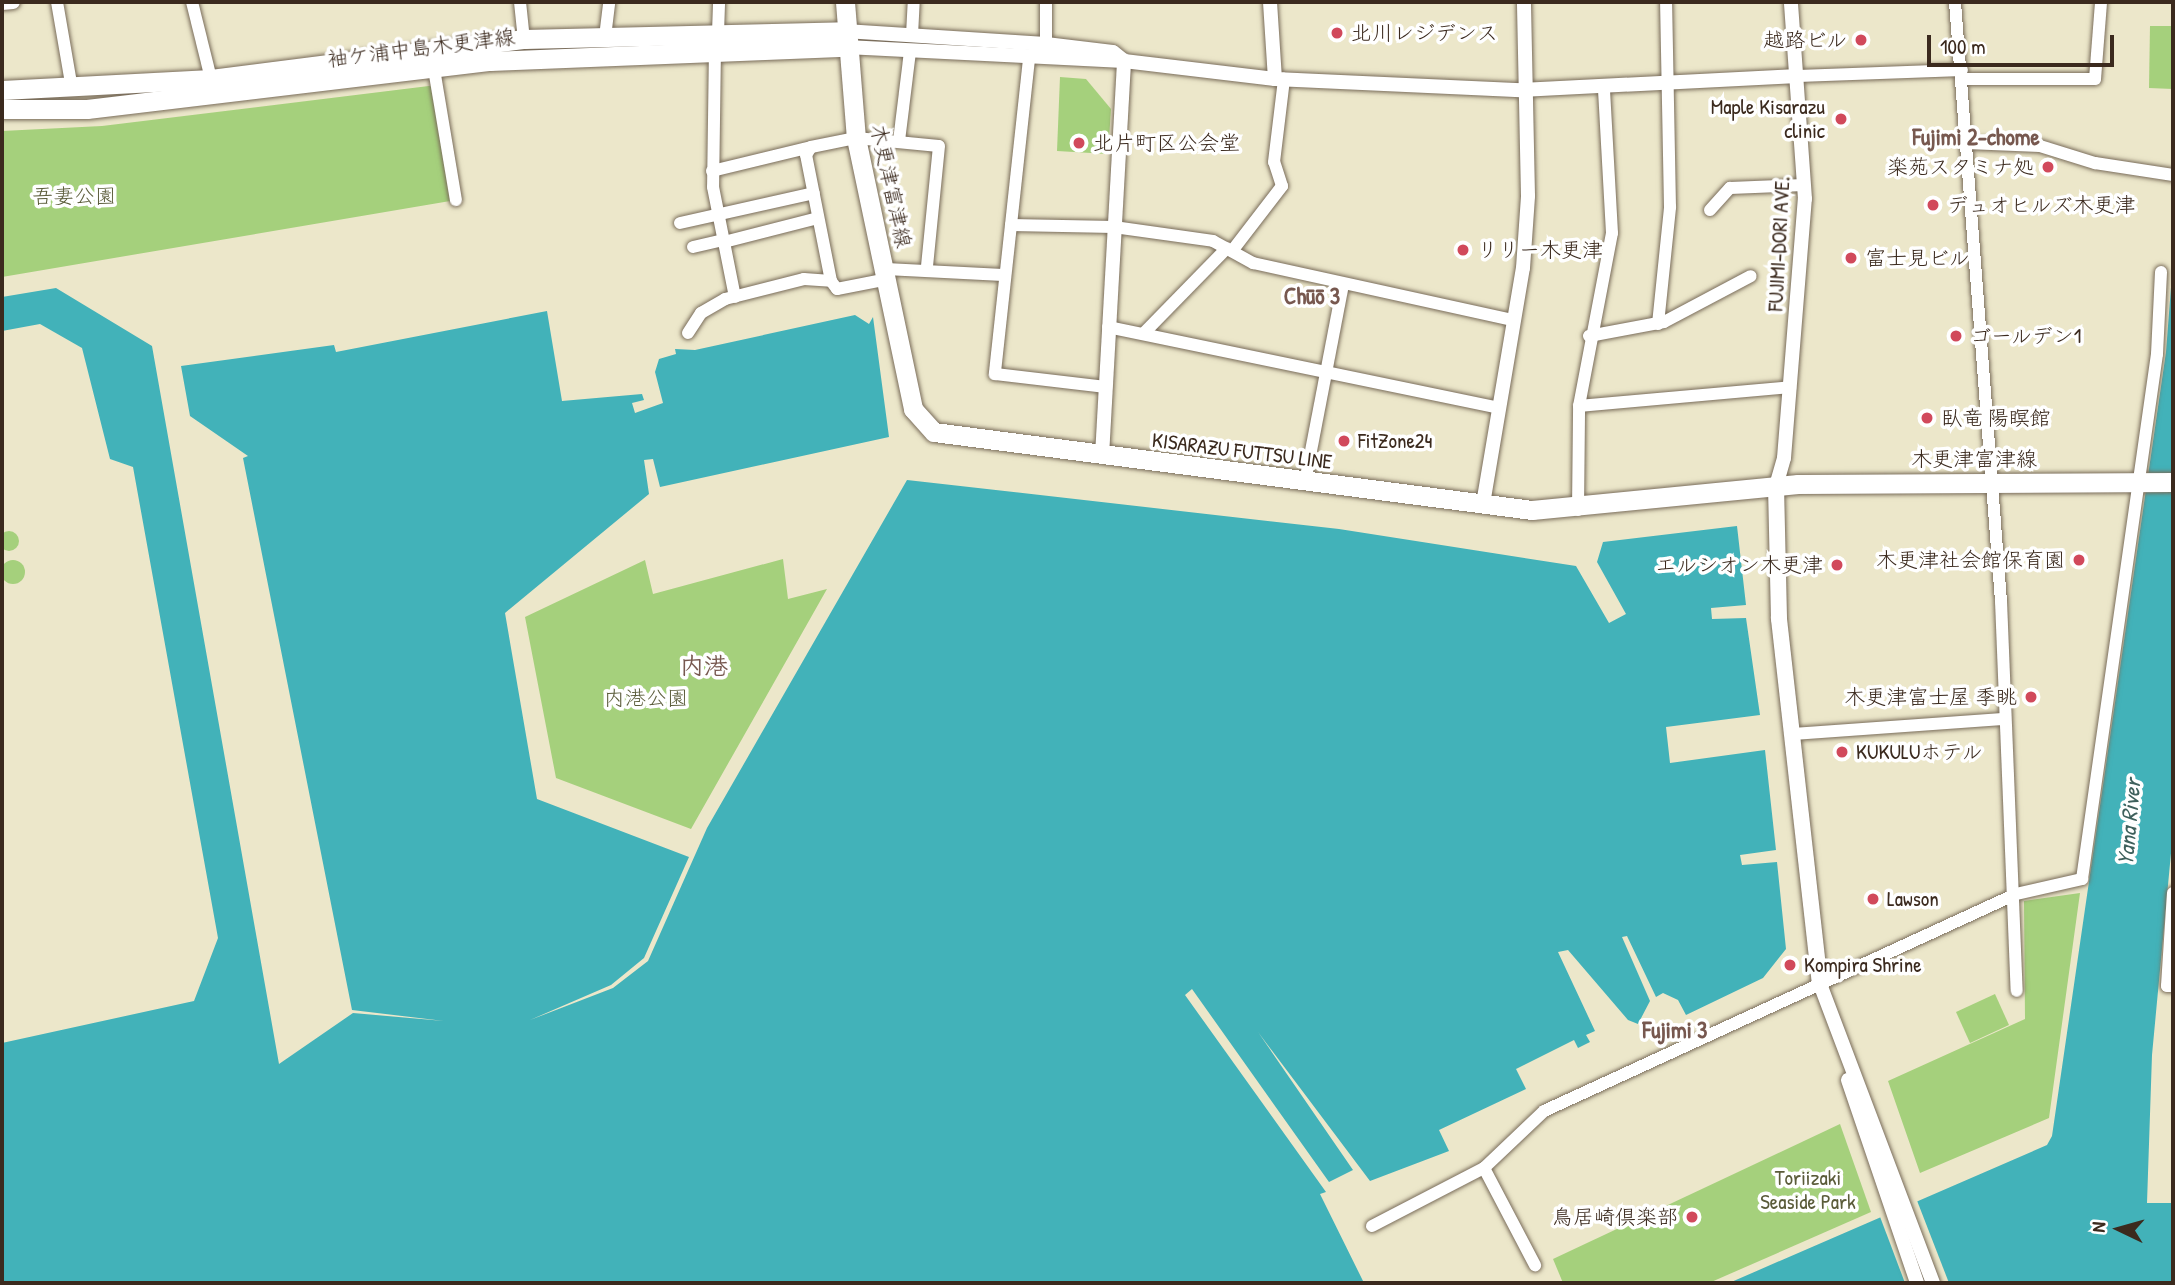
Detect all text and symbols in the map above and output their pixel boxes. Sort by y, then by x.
place label: 北川レジデンス [1351,20,1498,46]
scale bar [1930,21,2117,65]
street label: 袖ケ浦中島木更津線 [326,24,516,72]
marker: 北川レジデンス [1329,25,1345,41]
place label: 越路ビル [1763,27,1847,53]
marker: 越路ビル [1853,32,1869,48]
text: 100 m [1940,32,1986,61]
place label: Maple Kisarazu clinic [1711,94,1825,144]
marker: Maple Kisarazu clinic [1831,109,1851,129]
street label: 木更津富津線 [866,122,916,250]
district label: Fujimi 2-chome [1912,123,2040,151]
place label: 北片町区公会堂 [1093,130,1240,156]
marker: 北片町区公会堂 [1071,135,1087,151]
place label: 楽苑スタミナ処 [1887,154,2034,180]
marker: 楽苑スタミナ処 [2040,159,2056,175]
street label: FUJIMI-DORI AVE. [1763,176,1795,312]
park label: 吾妻公園 [32,183,116,209]
place label: デュオヒルズ木更津 [1947,192,2136,218]
marker: デュオヒルズ木更津 [1925,197,1941,213]
place label: リリー木更津 [1477,237,1603,263]
marker: リリー木更津 [1455,242,1471,258]
place label: 富士見ビル [1865,245,1970,271]
marker: 富士見ビル [1843,250,1859,266]
district label: Chūō 3 [1284,282,1340,310]
place label: ゴールデン1 [1970,323,2083,349]
marker: ゴールデン1 [1948,328,1964,344]
place label: 臥竜 陽瞑館 [1941,405,2051,431]
marker: 臥竜 陽瞑館 [1919,410,1935,426]
street label: KISARAZU FUTTSU LINE [1151,427,1333,475]
place label: FitZone24 [1358,428,1432,454]
marker: FitZone24 [1336,433,1352,449]
street label: 木更津富津線 [1911,446,2037,472]
place label: 木更津社会館保育園 [1876,547,2065,573]
place label: エルシオン木更津 [1655,552,1823,578]
marker: 木更津社会館保育園 [2071,552,2087,568]
marker: エルシオン木更津 [1829,557,1845,573]
district label: 内港 [680,652,728,680]
place label: 木更津富士屋 季眺 [1844,684,2017,710]
park label: 内港公園 [604,685,688,711]
marker: 木更津富士屋 季眺 [2023,689,2039,705]
place label: KUKULUホテル [1856,739,1983,765]
marker: KUKULUホテル [1834,744,1850,760]
water label: Yana River [2111,778,2147,866]
place label: Lawson [1887,886,1939,912]
marker: Lawson [1865,891,1881,907]
place label: Kompira Shrine [1804,952,1922,978]
marker: Kompira Shrine [1782,957,1798,973]
district label: Fujimi 3 [1643,1016,1707,1044]
park label: Toriizaki Seaside Park [1760,1165,1856,1215]
north arrow [2084,1194,2154,1264]
place label: 鳥居崎倶楽部 [1552,1204,1678,1230]
marker: 鳥居崎倶楽部 [1684,1209,1700,1225]
text: N [2085,1221,2111,1233]

